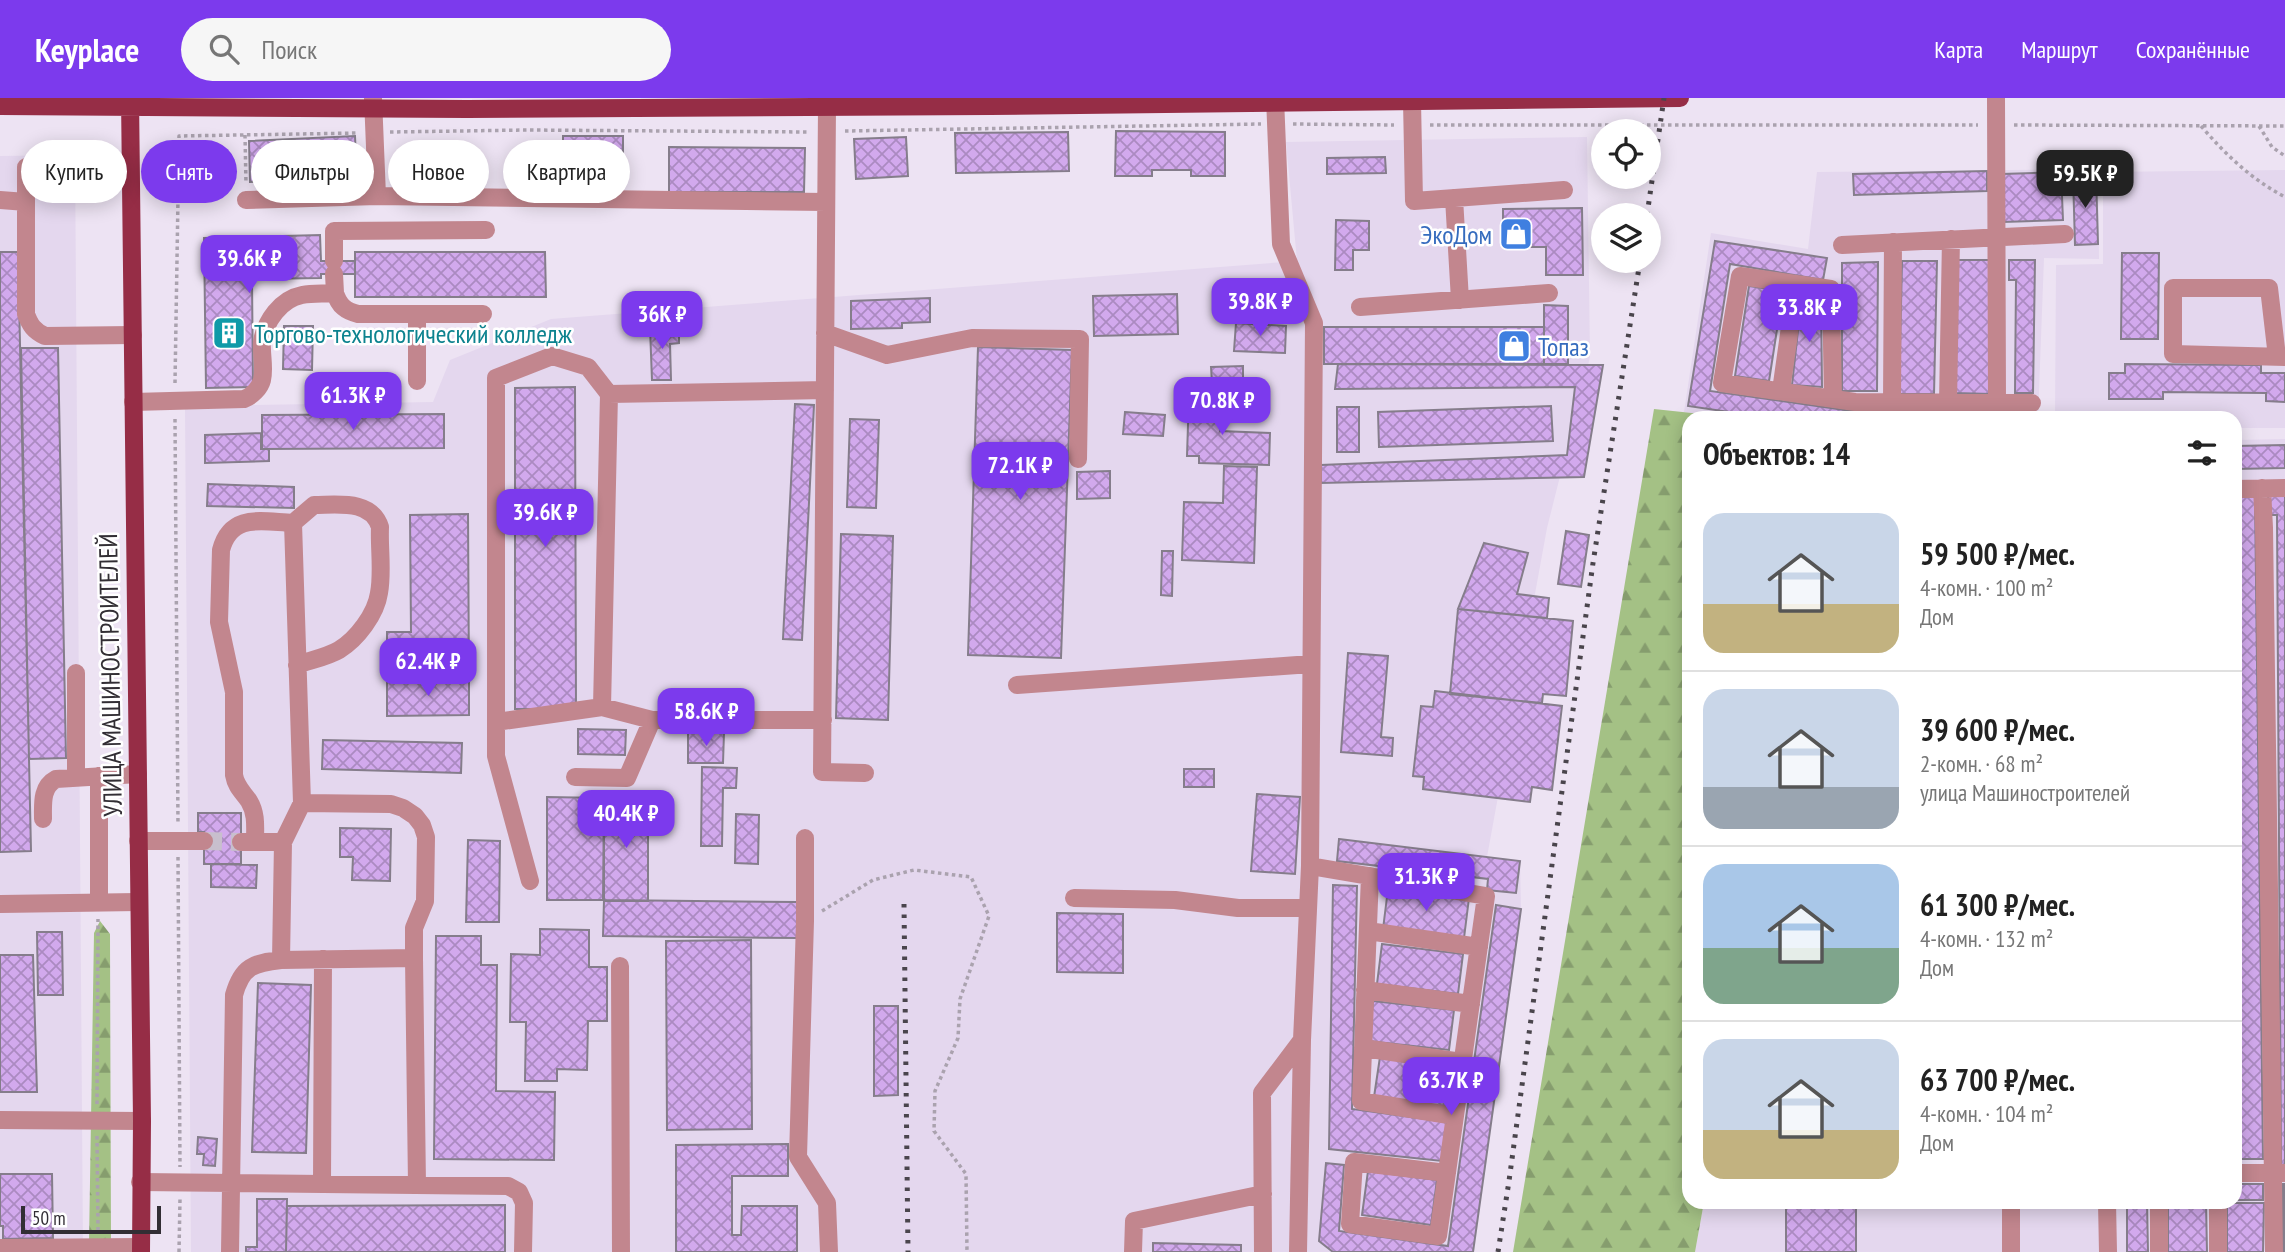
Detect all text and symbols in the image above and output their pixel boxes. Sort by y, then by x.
search box [181,18,671,81]
text: Keyplace [35,28,139,71]
icon: search [205,30,243,68]
text: Поиск [261,33,317,66]
text: Карта [1934,34,1983,65]
text: Маршрут [2021,34,2098,65]
text: Сохранённые [2136,34,2250,65]
map controls [1591,119,1661,273]
button: locate [1591,119,1661,189]
chip: Купить [21,140,127,203]
chip: Снять [141,140,237,203]
chip: Фильтры [251,140,374,203]
chip: Новое [388,140,489,203]
chip: Квартира [503,140,630,203]
pin: 59.5K ₽ [2020,150,2150,210]
text: 59.5K ₽ [2053,158,2117,187]
button: layers [1591,203,1661,273]
shop icon: ЭкоДом [1497,215,1535,253]
place label: ЭкоДом [1420,218,1492,251]
pin: 39.6K ₽ [184,236,314,295]
text: 39.6K ₽ [217,243,281,272]
pin: 39.8K ₽ [1195,278,1325,338]
pin: 33.8K ₽ [1744,285,1874,344]
text: 39.8K ₽ [1228,286,1292,315]
pin: 36K ₽ [613,292,711,351]
text: 33.8K ₽ [1777,292,1841,321]
text: 36K ₽ [637,299,687,328]
building icon: Торгово-технологический колледж [210,314,248,352]
place label: Торгово-технологический колледж [254,317,572,350]
shop icon: Топаз [1495,327,1533,365]
place label: Топаз [1538,330,1589,363]
pin: 61.3K ₽ [288,372,418,432]
pin: 70.8K ₽ [1157,378,1287,437]
text: 61.3K ₽ [321,380,385,409]
text: 70.8K ₽ [1190,385,1254,414]
text: Объектов: 14 [1703,434,1850,473]
icon: filters [2183,434,2221,472]
pin: 72.1K ₽ [955,442,1085,502]
text: 72.1K ₽ [988,450,1052,479]
pin: 39.6K ₽ [480,490,610,549]
text: 39.6K ₽ [513,497,577,526]
street label: УЛИЦА МАШИНОСТРОИТЕЛЕЙ [91,533,129,817]
text: 59 500 ₽/мес. [1920,534,2075,573]
icon: home [1759,541,1843,625]
text: 4-комн. · 100 m² [1920,573,2053,602]
text: Дом [1920,602,1954,631]
pin: 62.4K ₽ [363,638,493,698]
text: 62.4K ₽ [396,646,460,675]
pin: 58.6K ₽ [641,688,771,748]
text: 58.6K ₽ [674,696,738,725]
text: 39 600 ₽/мес. [1920,710,2075,749]
icon: home [1759,717,1843,801]
text: 2-комн. · 68 m² [1920,749,2043,778]
text: улица Машиностроителей [1920,778,2130,807]
pin: 40.4K ₽ [561,790,691,850]
text: 40.4K ₽ [594,798,658,827]
pin: 31.3K ₽ [1361,854,1491,913]
text: 31.3K ₽ [1394,861,1458,890]
text: 61 300 ₽/мес. [1920,885,2075,924]
icon: home [1759,892,1843,976]
text: 4-комн. · 132 m² [1920,924,2053,953]
text: Дом [1920,953,1954,982]
pin: 63.7K ₽ [1386,1058,1516,1117]
text: 63 700 ₽/мес. [1920,1060,2075,1099]
text: 63.7K ₽ [1419,1065,1483,1094]
icon: home [1759,1067,1843,1151]
text: 4-комн. · 104 m² [1920,1099,2053,1128]
text: Дом [1920,1128,1954,1157]
scale bar [21,1203,161,1235]
text: 50 m [32,1206,66,1230]

